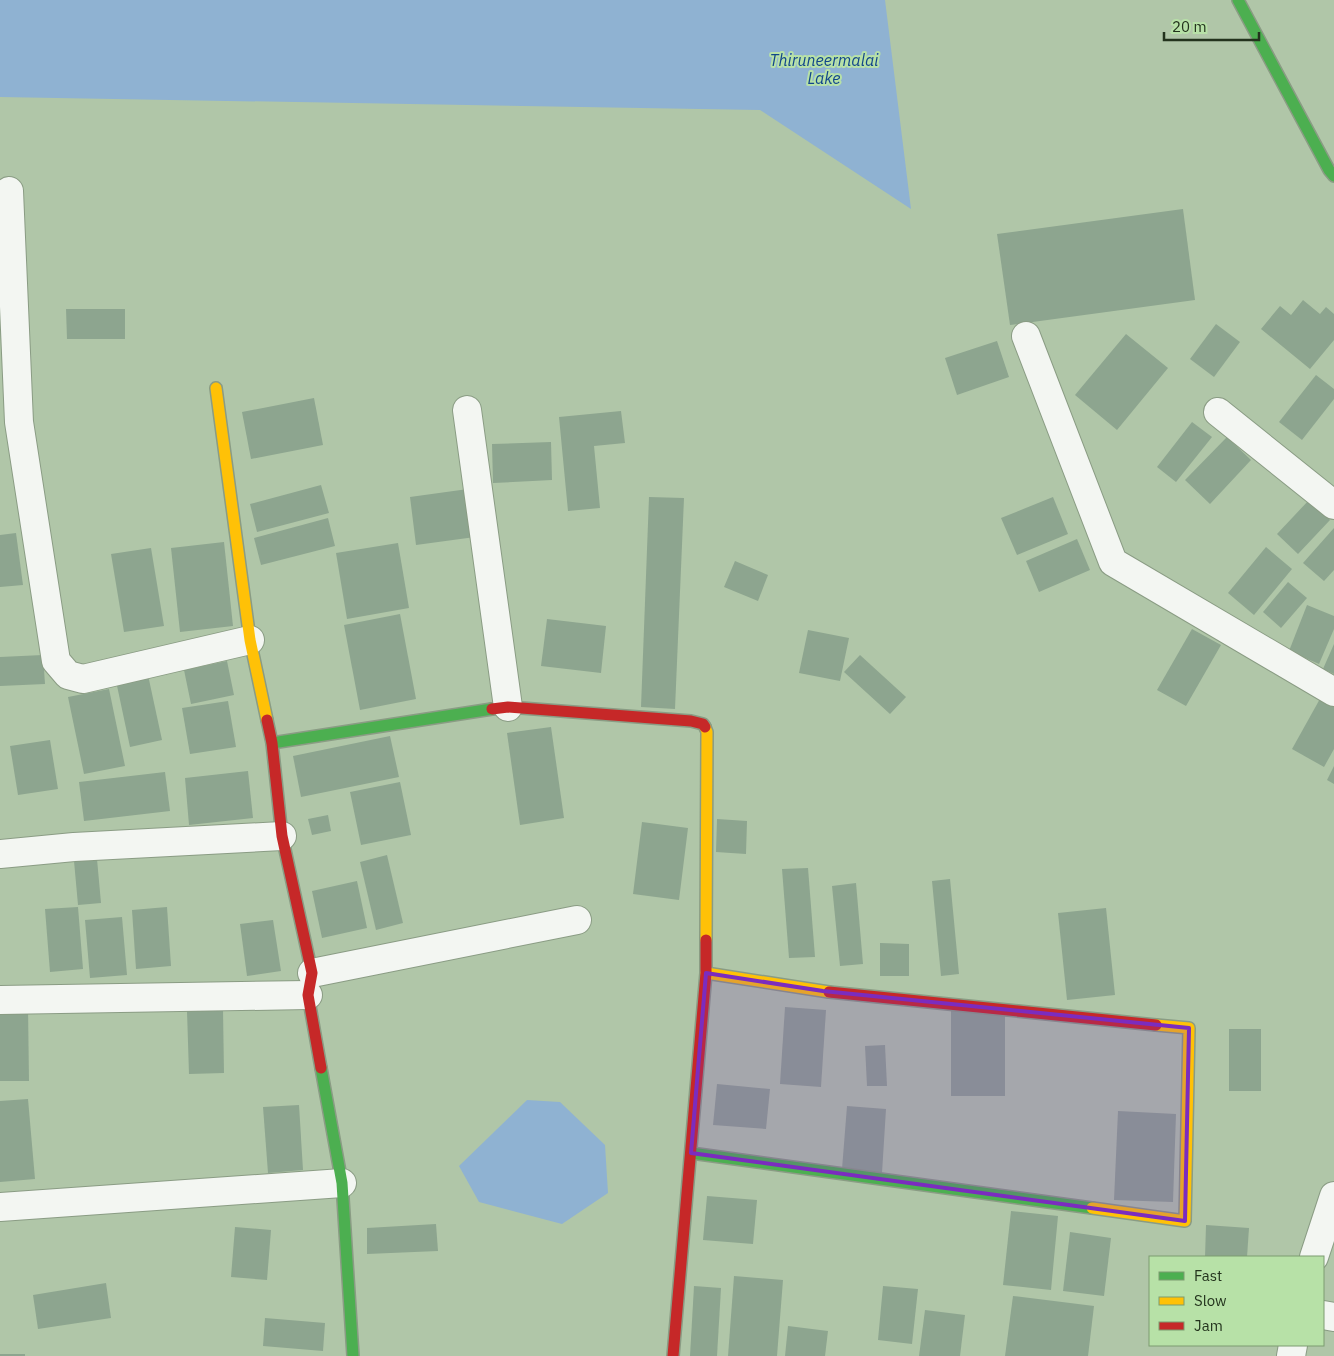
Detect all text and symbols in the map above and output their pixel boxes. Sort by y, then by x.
scale bar [1164,10,1259,42]
text: 20 m [1172,17,1207,36]
water label: Thiruneermalai Lake [770,50,879,88]
legend [1149,1256,1324,1346]
text: Fast [1194,1266,1222,1285]
text: Slow [1194,1291,1227,1310]
text: Jam [1194,1316,1223,1335]

